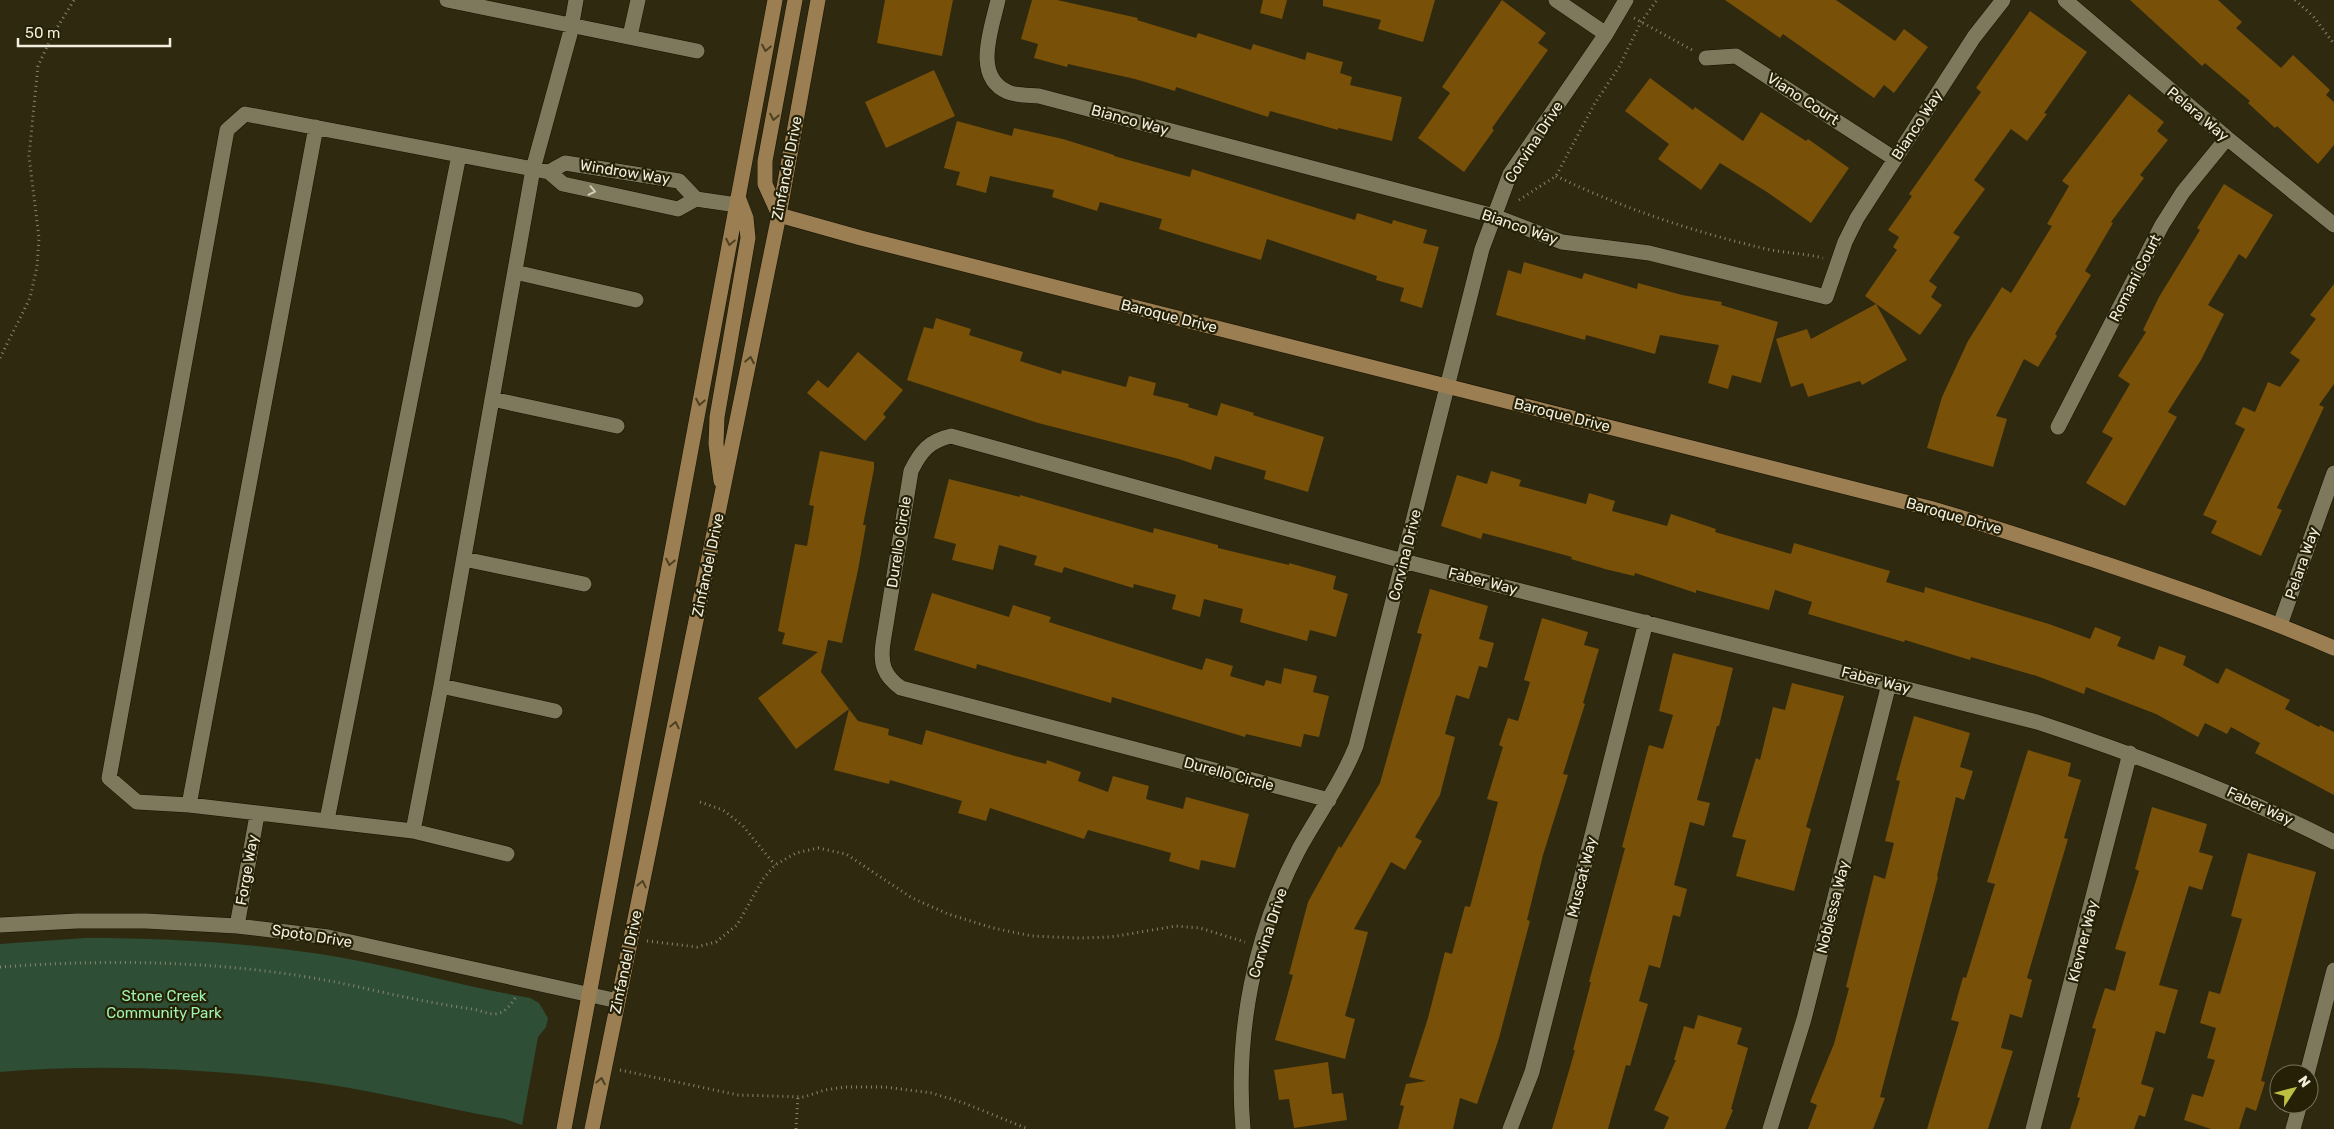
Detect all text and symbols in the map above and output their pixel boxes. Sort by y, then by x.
scale bar [18,15,170,47]
text: 50 m [25,24,60,42]
one-way arrow [761,44,771,52]
street label: Viano Court [1764,69,1843,129]
street label: Pelara Way [2163,83,2233,145]
street label: Bianco Way [1888,87,1946,163]
street label: Corvina Drive [1501,98,1567,186]
street label: Bianco Way [1089,101,1171,139]
one-way arrow [770,113,780,121]
street label: Zinfandel Drive [768,115,806,221]
street label: Windrow Way [579,156,671,188]
one-way arrow [588,185,597,196]
street label: Bianco Way [1480,206,1560,248]
street label: Romani Court [2105,231,2165,325]
one-way arrow [725,238,735,247]
street label: Baroque Drive [1119,295,1219,337]
one-way arrow [744,356,754,364]
street label: Baroque Drive [1512,394,1612,436]
one-way arrow [695,397,706,406]
street label: Baroque Drive [1904,494,2004,538]
street label: Durello Circle [883,495,915,589]
street label: Corvina Drive [1385,508,1425,602]
street label: Zinfandel Drive [688,512,728,618]
street label: Pelara Way [2281,525,2323,601]
one-way arrow [666,557,676,566]
street label: Faber Way [1446,564,1520,598]
street label: Faber Way [1839,663,1913,697]
one-way arrow [669,721,680,729]
street label: Durello Circle [1182,753,1276,795]
street label: Faber Way [2224,783,2296,829]
street label: Forge Way [232,833,262,907]
street label: Muscat Way [1563,835,1601,919]
street label: Noblessa Way [1813,859,1853,955]
one-way arrow [637,880,647,889]
street label: Corvina Drive [1245,886,1291,980]
street label: Klevner Way [2064,898,2102,984]
street label: Zinfandel Drive [606,909,646,1015]
street label: Spoto Drive [271,921,353,951]
park label: Stone Creek Community Park [106,987,222,1022]
north arrow [2269,1064,2319,1114]
text: N [2294,1073,2314,1091]
one-way arrow [596,1077,606,1086]

